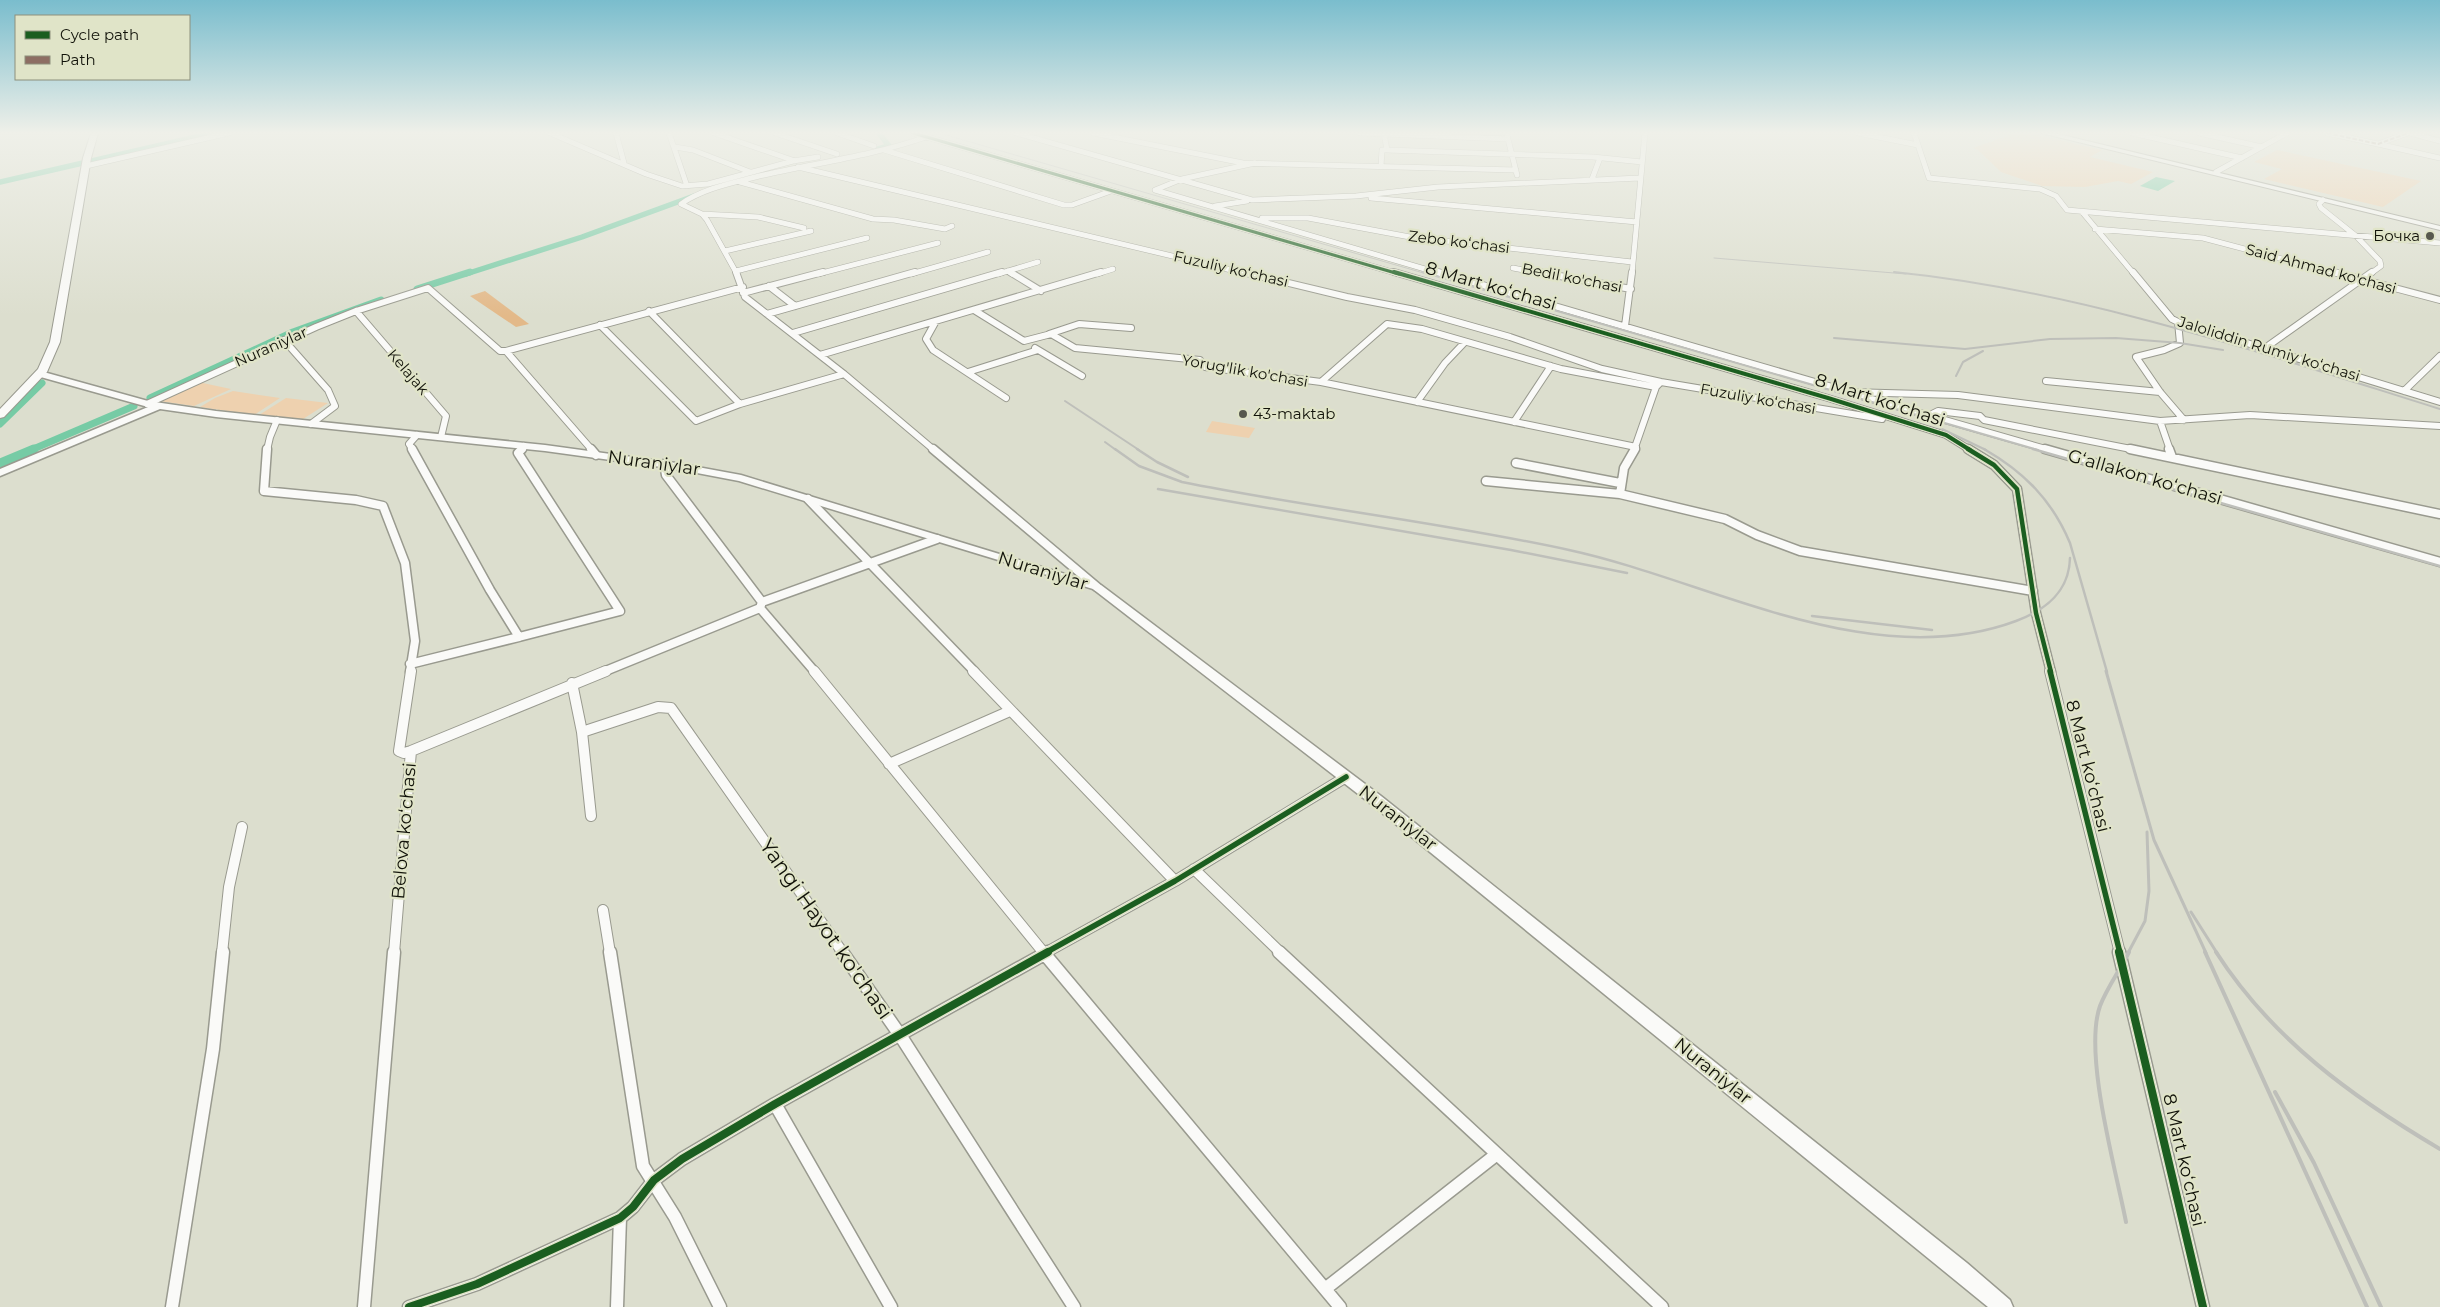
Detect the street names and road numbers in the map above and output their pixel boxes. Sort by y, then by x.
street label: Zebo koʻchasi [1407,226,1511,257]
street label: Said Ahmad ko'chasi [2244,239,2399,298]
street label: Fuzuliy koʻchasi [1172,246,1290,291]
street label: 8 Mart koʻchasi [1423,257,1559,315]
street label: Bedil ko'chasi [1520,258,1624,297]
street label: Jaloliddin Rumiy koʻchasi [2175,311,2362,385]
street label: Nuraniylar [231,322,310,371]
street label: Kelajak [383,345,433,398]
street label: Yorug'lik ko'chasi [1181,350,1310,391]
street label: 8 Mart koʻchasi [1812,369,1948,431]
street label: Fuzuliy koʻchasi [1699,379,1817,418]
street label: Gʻallakon koʻchasi [2065,444,2225,510]
street label: Nuraniylar [606,446,702,480]
street label: Nuraniylar [995,547,1091,595]
street label: 8 Mart koʻchasi [2061,698,2115,834]
street label: Belova koʻchasi [387,762,421,900]
street label: Nuraniylar [1354,781,1442,855]
street label: Yangi Hayot ko'chasi [755,834,898,1024]
street label: Nuraniylar [1670,1033,1756,1109]
street label: 8 Mart koʻchasi [2158,1092,2210,1228]

